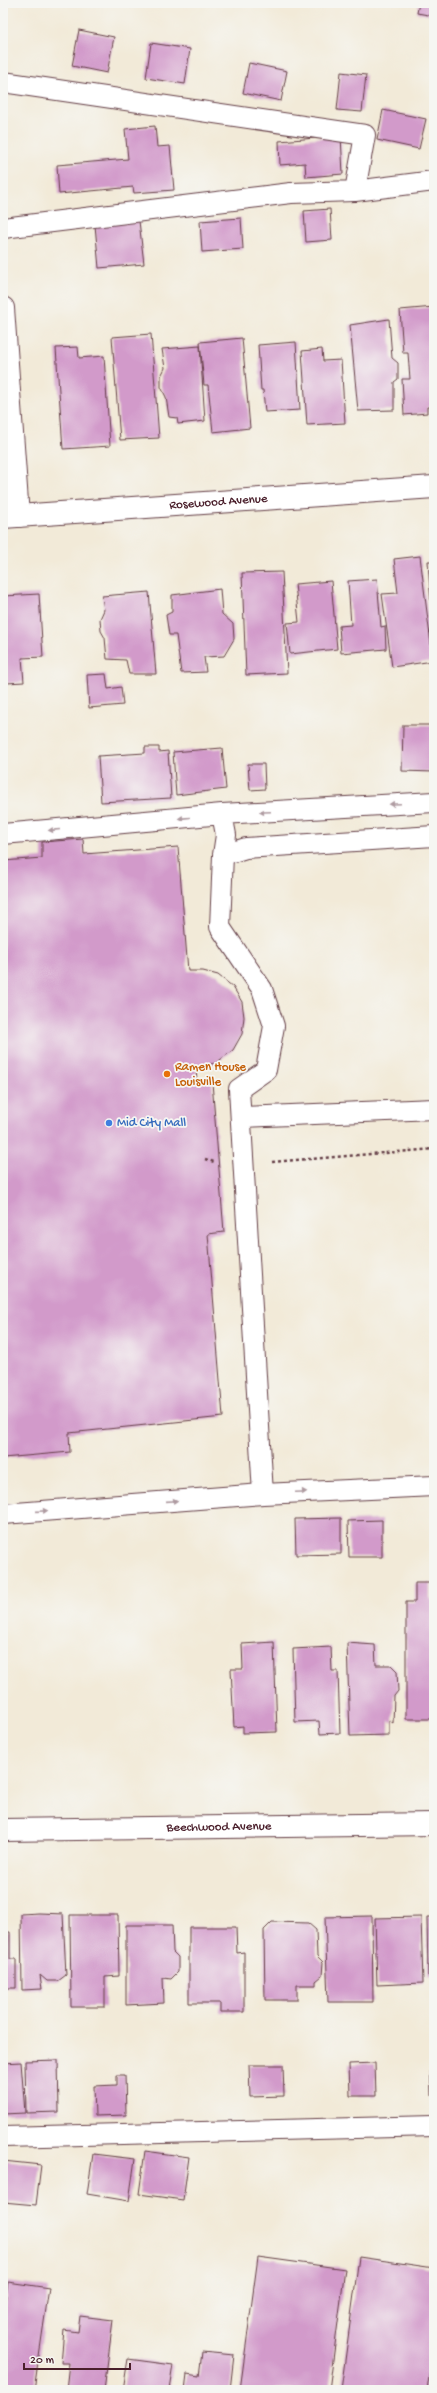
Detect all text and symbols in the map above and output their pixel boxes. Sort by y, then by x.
street label: Rosewood Avenue [169,491,268,513]
one-way arrow [389,801,401,808]
one-way arrow [258,809,271,815]
one-way arrow [178,815,190,821]
one-way arrow [48,826,60,833]
place label: Ramen House Louisville [175,1060,246,1090]
marker: Ramen House Louisville [162,1069,172,1079]
place label: Mid City Mall [117,1116,186,1131]
marker: Mid City Mall [104,1118,114,1128]
one-way arrow [295,1489,307,1496]
one-way arrow [165,1498,178,1505]
one-way arrow [36,1508,48,1515]
street label: Beechwood Avenue [165,1819,272,1835]
scale bar [24,2345,130,2371]
text: 20 m [30,2354,55,2368]

